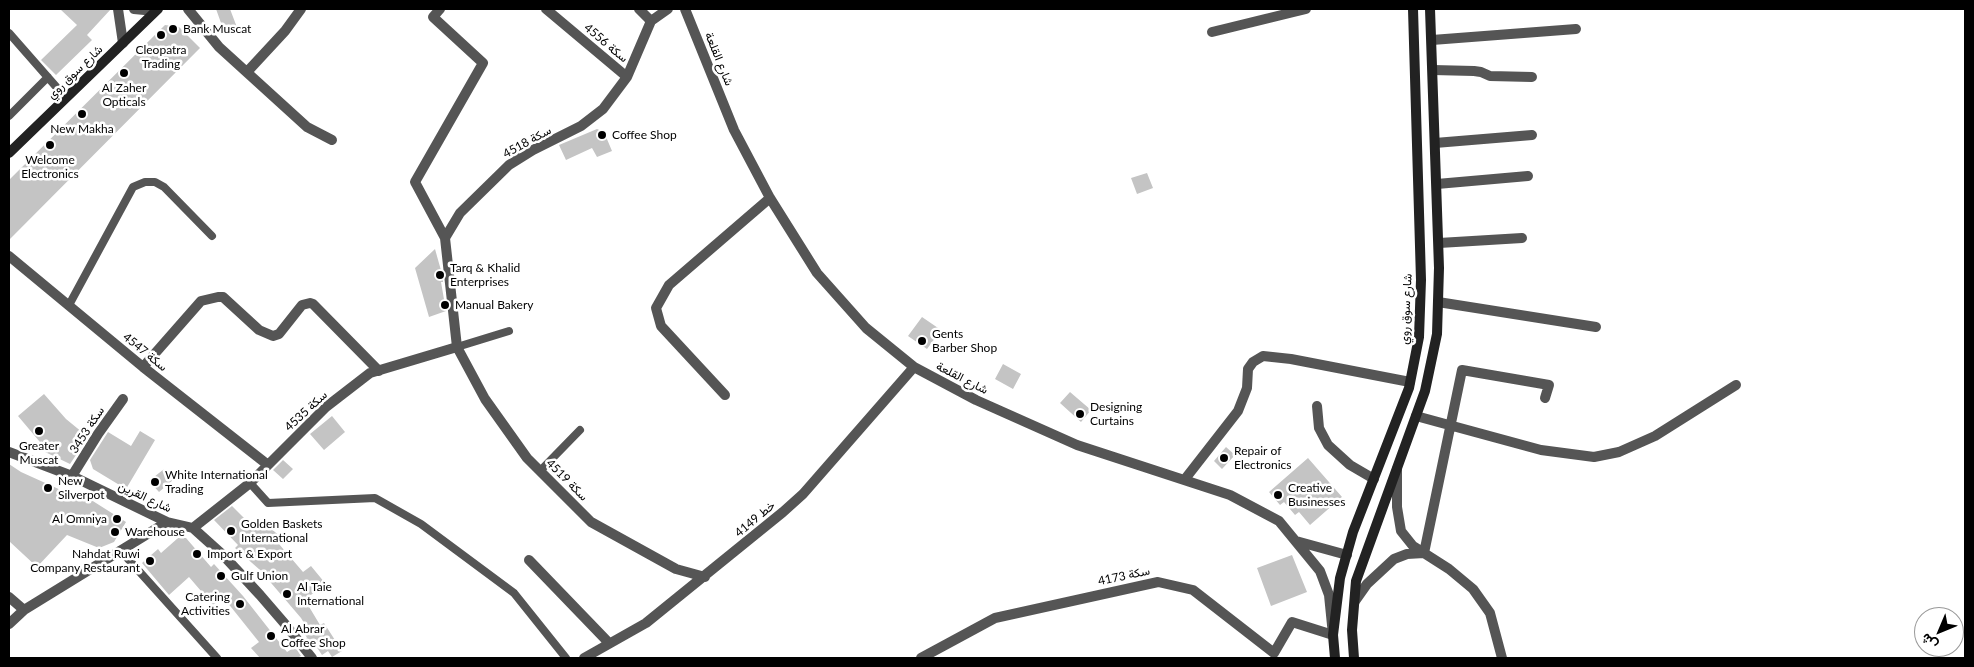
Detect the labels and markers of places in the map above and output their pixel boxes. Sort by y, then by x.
place label: Bank Muscat [183,22,251,36]
marker: Bank Muscat [167,23,179,35]
marker: Cleopatra Trading [155,29,167,41]
place label: Cleopatra Trading [135,43,187,71]
marker: Al Zaher Opticals [118,67,130,79]
place label: Al Zaher Opticals [102,81,146,109]
marker: New Makha [76,108,88,120]
place label: New Makha [50,122,114,136]
place label: Coffee Shop [612,128,677,142]
marker: Coffee Shop [596,129,608,141]
marker: Welcome Electronics [44,139,56,151]
place label: Welcome Electronics [21,153,79,181]
place label: Tarq & Khalid Enterprises [450,261,520,289]
marker: Tarq & Khalid Enterprises [434,269,446,281]
place label: Manual Bakery [455,298,533,312]
marker: Manual Bakery [439,299,451,311]
place label: Gents Barber Shop [932,327,997,355]
marker: Gents Barber Shop [916,335,928,347]
place label: Designing Curtains [1090,400,1142,428]
marker: Designing Curtains [1074,408,1086,420]
marker: Greater Muscat [33,425,45,437]
place label: Greater Muscat [19,439,59,467]
place label: Repair of Electronics [1234,444,1292,472]
marker: Repair of Electronics [1218,452,1230,464]
place label: White International Trading [165,468,268,496]
place label: New Silverpot [58,474,105,502]
marker: White International Trading [149,476,161,488]
place label: Creative Businesses [1288,481,1345,509]
marker: New Silverpot [42,482,54,494]
marker: Creative Businesses [1272,489,1284,501]
place label: Al Omniya [52,512,107,526]
marker: Al Omniya [111,513,123,525]
place label: Golden Baskets International [241,517,323,545]
place label: Warehouse [125,525,185,539]
marker: Golden Baskets International [225,525,237,537]
marker: Warehouse [109,526,121,538]
place label: Nahdat Ruwi Company Restaurant [30,547,140,575]
place label: Import & Export [207,547,292,561]
marker: Import & Export [191,548,203,560]
marker: Nahdat Ruwi Company Restaurant [144,555,156,567]
place label: Gulf Union [231,569,288,583]
marker: Gulf Union [215,570,227,582]
place label: Al Taie International [297,580,364,608]
marker: Al Taie International [281,588,293,600]
place label: Catering Activities [181,590,230,618]
marker: Catering Activities [234,598,246,610]
place label: Al Abrar Coffee Shop [281,622,346,650]
marker: Al Abrar Coffee Shop [265,630,277,642]

